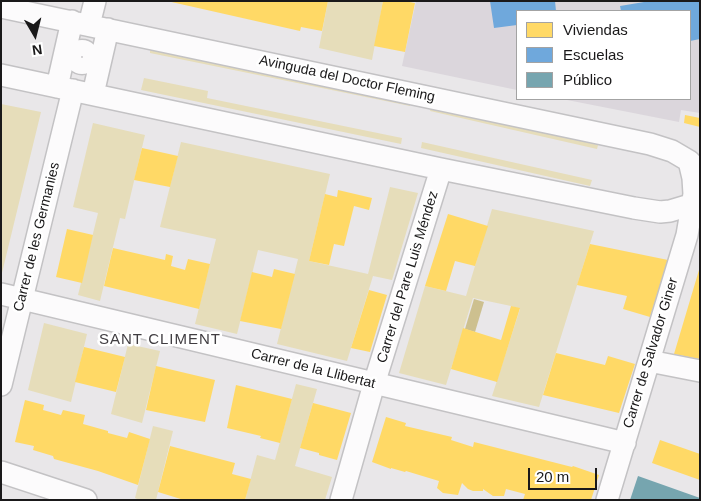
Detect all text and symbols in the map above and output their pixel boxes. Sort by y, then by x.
north arrow [10,10,60,60]
legend [516,10,691,100]
text: Viviendas [563,21,628,38]
text: N [31,41,43,58]
text: Escuelas [563,46,624,63]
street label: Avinguda del Doctor Fleming [257,52,437,106]
text: Público [563,71,612,88]
street label: Carrer de les Germanies [10,161,64,313]
street label: Carrer del Pare Luis Méndez [374,189,442,365]
street label: Carrer de Salvador Giner [620,276,682,430]
district label: SANT CLIMENT [97,331,223,349]
street label: Carrer de la Llibertat [249,345,377,393]
scale bar [531,458,600,490]
text: 20 m [536,468,569,485]

